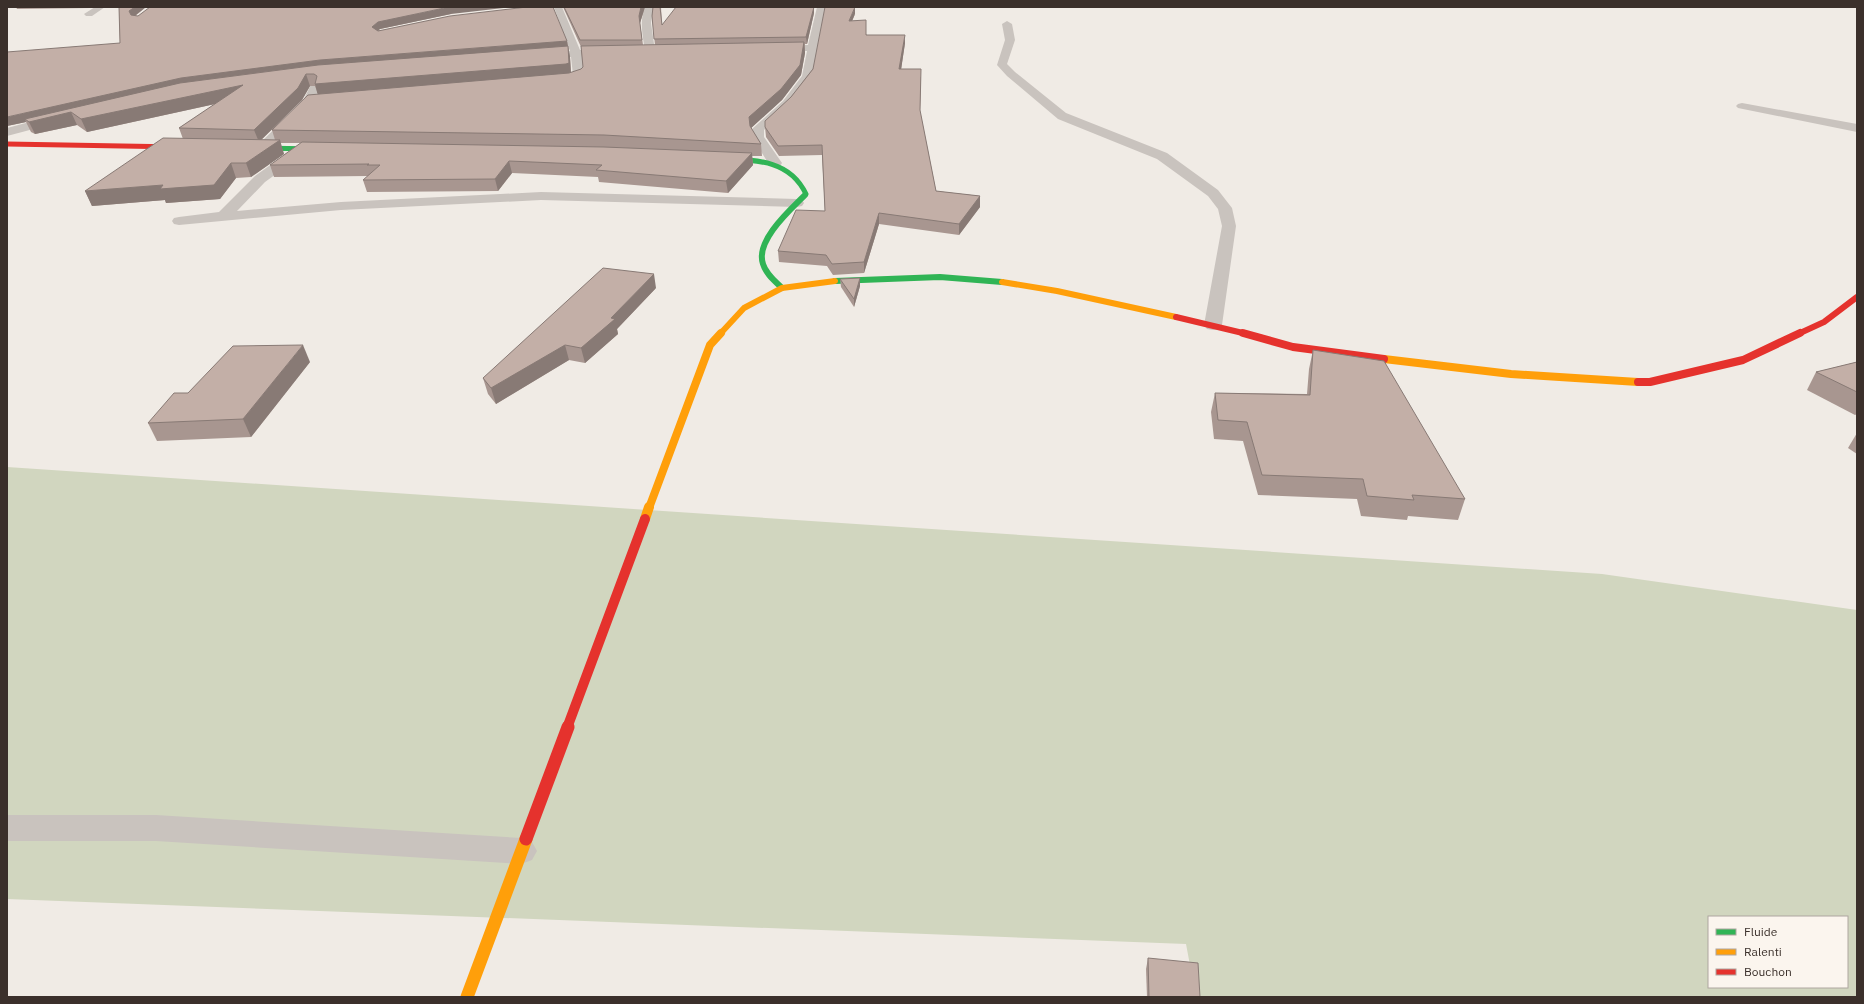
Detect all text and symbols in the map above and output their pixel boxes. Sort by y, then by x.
legend [1708,916,1848,988]
text: Fluide [1744,924,1778,939]
text: Ralenti [1744,944,1782,959]
text: Bouchon [1744,964,1792,979]

